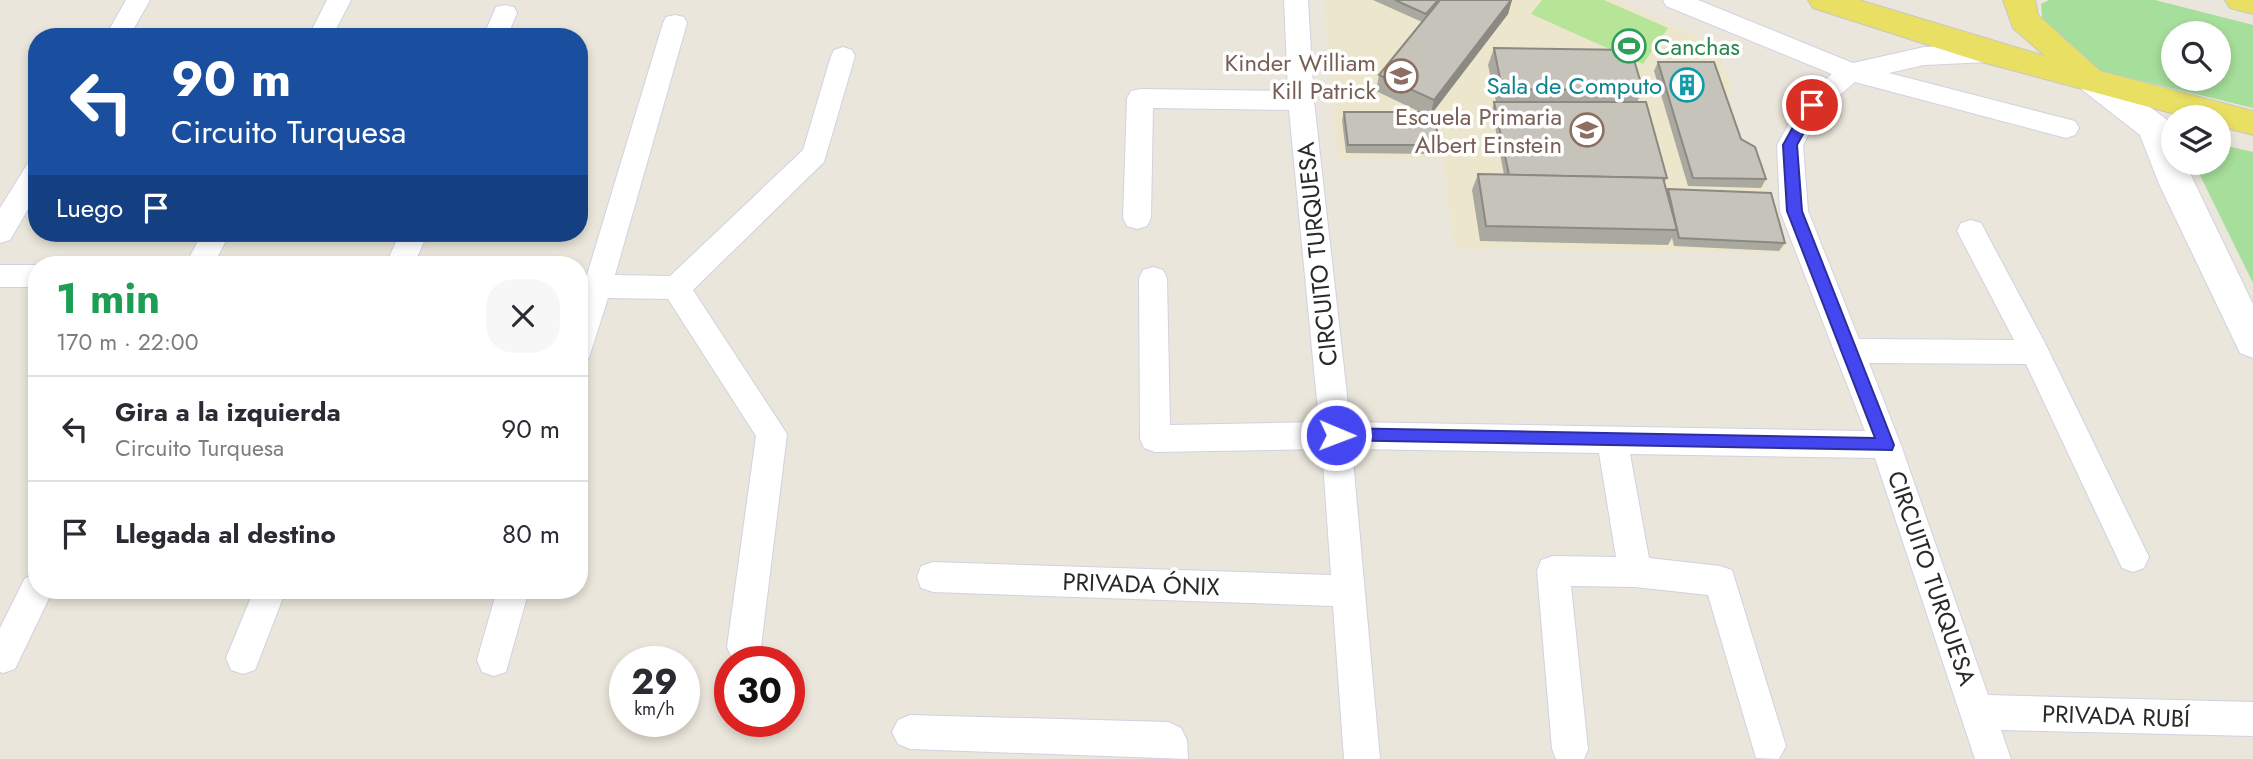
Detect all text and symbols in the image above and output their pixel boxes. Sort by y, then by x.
map controls [2161,21,2231,175]
button: search [2161,21,2231,91]
sports icon: Canchas [1610,27,1648,65]
place label: Canchas [1654,29,1740,64]
text: 90 m [171,44,291,114]
place label: Kinder William Kill Patrick [1225,45,1376,108]
icon: left [56,56,147,147]
school or university icon: Kinder William Kill Patrick [1382,57,1420,95]
building icon: Sala de Computo [1668,66,1706,104]
place label: Sala de Computo [1486,68,1662,103]
pin [1782,75,1842,135]
icon: arrive [1793,86,1831,124]
place label: Escuela Primaria Albert Einstein [1395,99,1562,162]
button: layers [2161,105,2231,175]
text: Circuito Turquesa [171,109,406,155]
school or university icon: Escuela Primaria Albert Einstein [1568,111,1606,149]
street label: CIRCUITO TURQUESA [1288,140,1346,368]
text: Luego [56,189,123,227]
icon: arrive [137,189,175,227]
text: 1 min [56,268,160,329]
button: close [486,279,560,353]
text: 170 m · 22:00 [56,325,198,359]
text: Gira a la izquierda [115,393,341,431]
position arrow [1299,398,1373,472]
icon: left [56,410,94,448]
text: 90 m [501,410,560,448]
text: Circuito Turquesa [115,431,284,465]
street label: CIRCUITO TURQUESA [1879,466,1985,690]
icon: arrive [56,515,94,553]
text: Llegada al destino [115,515,336,553]
text: 80 m [502,515,560,553]
street label: PRIVADA ÓNIX [1062,564,1221,604]
speed limit sign: 30 [714,646,805,737]
text: 29 [631,657,678,707]
text: km/h [634,696,675,722]
street label: PRIVADA RUBÍ [2041,696,2192,736]

